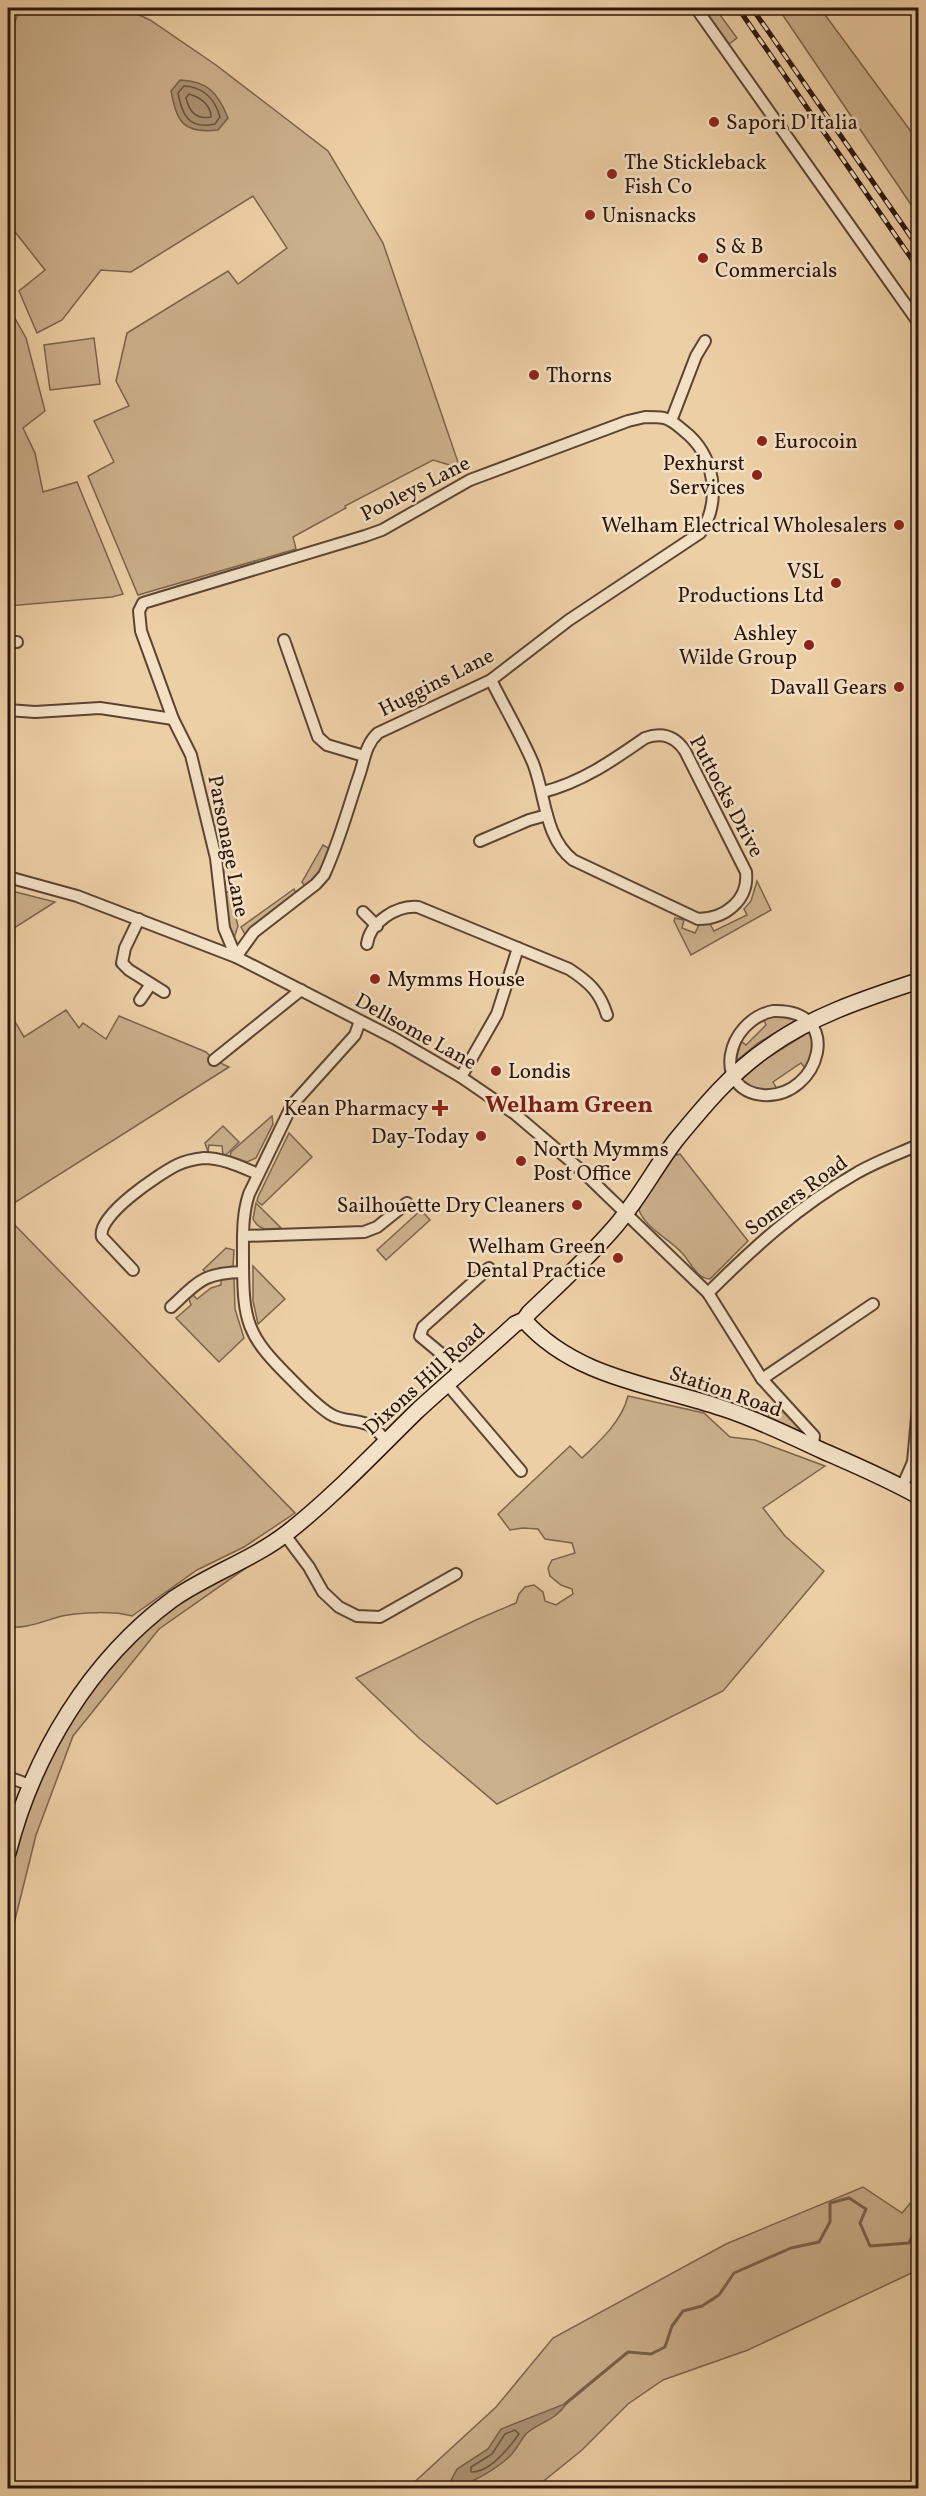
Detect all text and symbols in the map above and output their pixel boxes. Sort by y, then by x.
place label: Sapori D'Italia [726,109,858,138]
marker: Sapori D'Italia [707,115,721,129]
place label: The Stickleback Fish Co [624,149,767,202]
marker: The Stickleback Fish Co [605,167,619,181]
place label: Unisnacks [602,202,696,231]
marker: Unisnacks [583,208,597,222]
place label: S & B Commercials [715,233,837,286]
marker: S & B Commercials [696,251,710,265]
place label: Thorns [546,362,612,391]
marker: Thorns [527,368,541,382]
place label: Eurocoin [774,428,858,457]
marker: Eurocoin [755,434,769,448]
street label: Pooleys Lane [356,449,475,529]
place label: Pexhurst Services [663,450,745,503]
marker: Pexhurst Services [750,468,764,482]
place label: Welham Electrical Wholesalers [601,512,887,541]
marker: Welham Electrical Wholesalers [892,518,906,532]
place label: VSL Productions Ltd [677,558,824,611]
marker: VSL Productions Ltd [829,576,843,590]
place label: Ashley Wilde Group [679,620,798,673]
marker: Ashley Wilde Group [802,638,816,652]
street label: Huggins Lane [374,642,499,725]
place label: Davall Gears [770,674,887,703]
marker: Davall Gears [892,680,906,694]
street label: Puttocks Drive [681,731,770,863]
street label: Parsonage Lane [200,773,256,920]
place label: Mymms House [387,966,525,995]
marker: Mymms House [368,972,382,986]
street label: Dellsome Lane [349,987,482,1078]
place label: Londis [508,1058,571,1087]
marker: Londis [489,1064,503,1078]
district label: Welham Green [485,1089,653,1123]
place label: Kean Pharmacy [284,1095,429,1124]
marker: Kean Pharmacy [433,1101,447,1115]
place label: Day-Today [371,1123,470,1152]
marker: Day-Today [474,1129,488,1143]
place label: North Mymms Post Office [533,1136,669,1189]
street label: Somers Road [740,1149,854,1243]
marker: North Mymms Post Office [514,1154,528,1168]
place label: Sailhouette Dry Cleaners [337,1192,565,1221]
marker: Sailhouette Dry Cleaners [570,1198,584,1212]
place label: Welham Green Dental Practice [466,1233,606,1286]
marker: Welham Green Dental Practice [611,1251,625,1265]
street label: Dixons Hill Road [358,1317,492,1443]
street label: Station Road [665,1359,786,1425]

